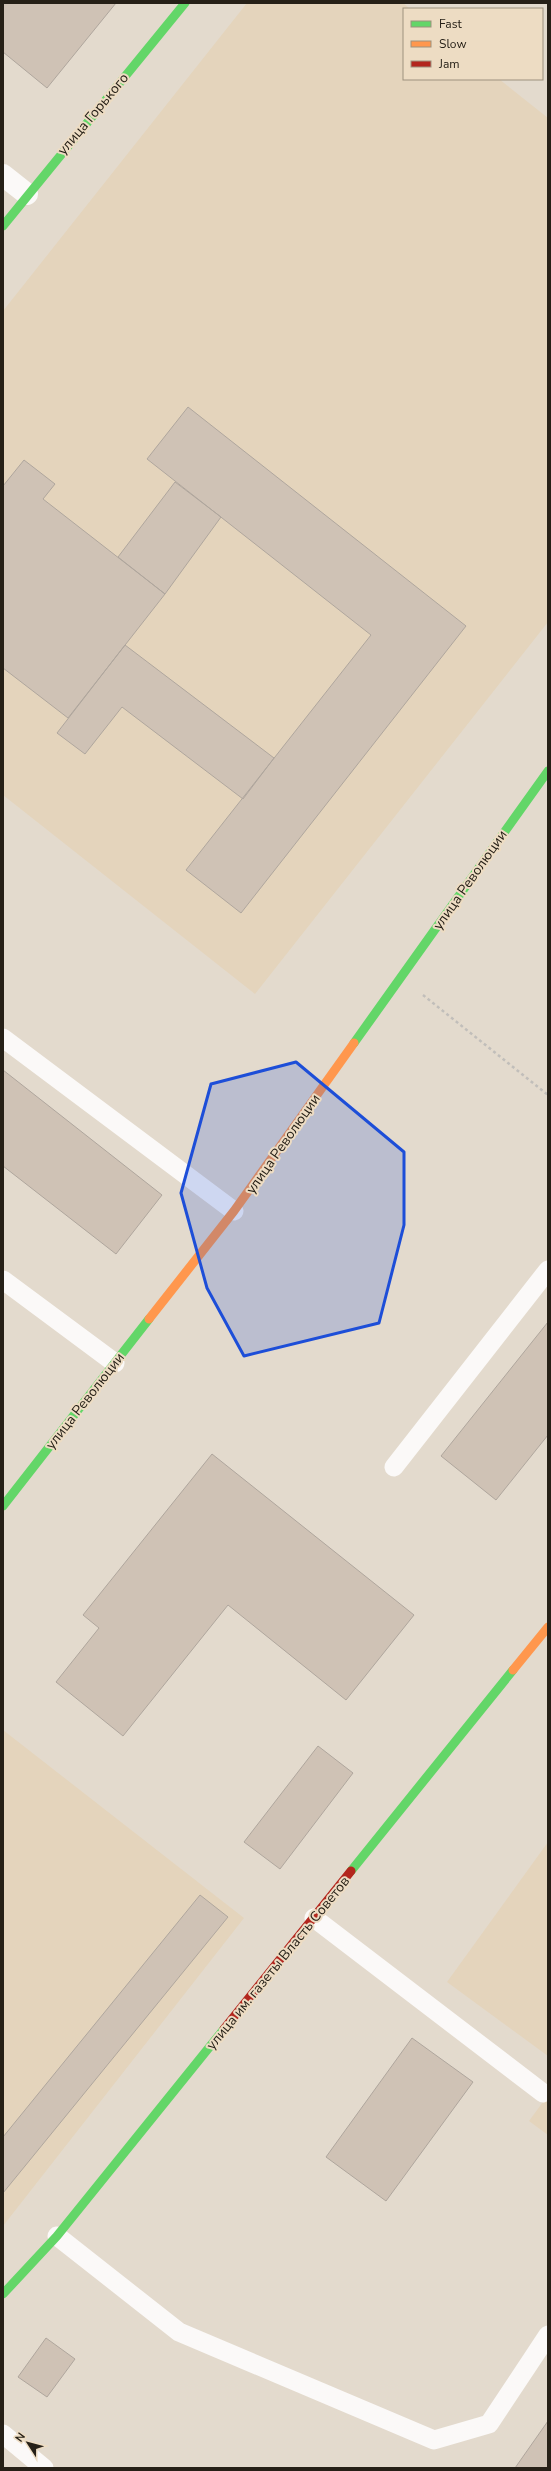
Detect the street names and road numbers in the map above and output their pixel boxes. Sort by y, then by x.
street label: улица Горького [53,69,133,159]
street label: улица Революции [428,826,512,934]
street label: улица Революции [241,1090,325,1198]
street label: улица Революции [41,1349,129,1453]
street label: улица им. газеты Власть Советов [202,1872,354,2054]

